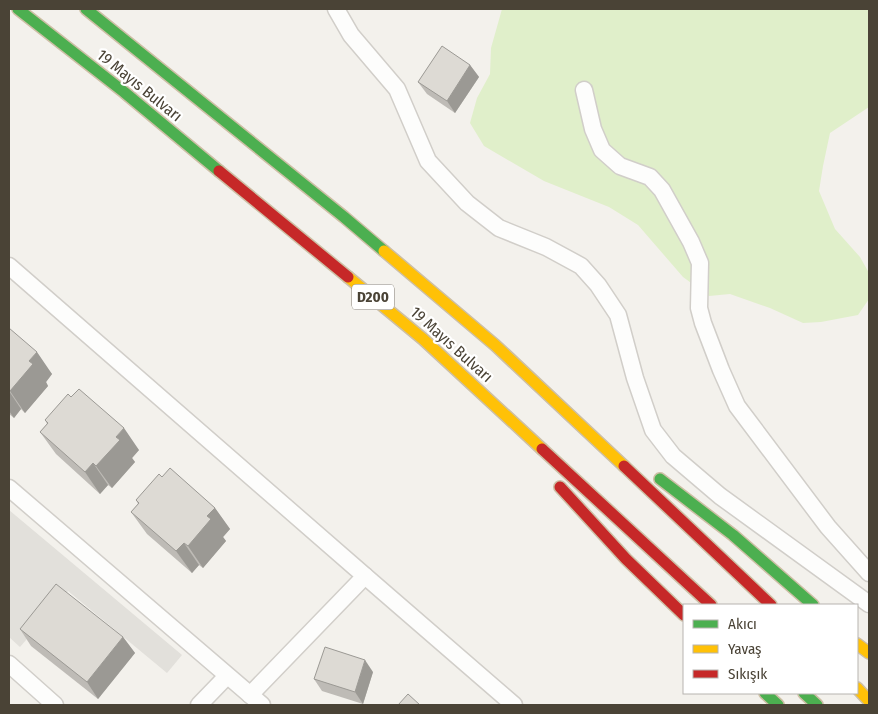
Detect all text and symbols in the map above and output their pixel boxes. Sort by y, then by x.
street label: 19 Mayıs Bulvarı [93,45,186,126]
road number: D200 [352,284,394,310]
street label: 19 Mayıs Bulvarı [407,302,497,386]
legend [683,604,858,694]
text: Akıcı [728,615,757,633]
text: Yavaş [728,640,762,658]
text: Sıkışık [728,665,767,683]

